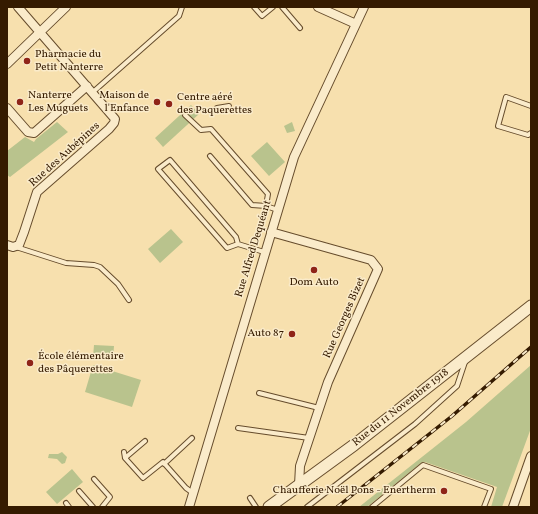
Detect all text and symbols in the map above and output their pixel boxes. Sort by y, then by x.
place label: Pharmacie du Petit Nanterre [35,48,103,74]
marker: Pharmacie du Petit Nanterre [22,56,32,66]
place label: Nanterre Les Muguets [28,89,88,115]
place label: Maison de l'Enfance [99,89,149,115]
place label: Centre aéré des Paquerettes [177,91,252,117]
marker: Nanterre Les Muguets [15,97,25,107]
marker: Maison de l'Enfance [152,97,162,107]
marker: Centre aéré des Paquerettes [164,99,174,109]
street label: Rue des Aubépines [27,120,103,190]
street label: Rue Alfred Dequéant [233,199,275,299]
marker: Dom Auto [309,265,319,275]
street label: Rue Georges Bizet [321,275,369,361]
place label: Dom Auto [289,276,339,290]
place label: Auto 87 [248,327,284,341]
marker: Auto 87 [287,329,297,339]
place label: École élémentaire des Pâquerettes [38,350,124,376]
marker: École élémentaire des Pâquerettes [25,358,35,368]
street label: Rue du 11 Novembre 1918 [350,366,452,450]
place label: Chaufferie Noël Pons - Enertherm [273,484,436,498]
marker: Chaufferie Noël Pons - Enertherm [439,486,449,496]

